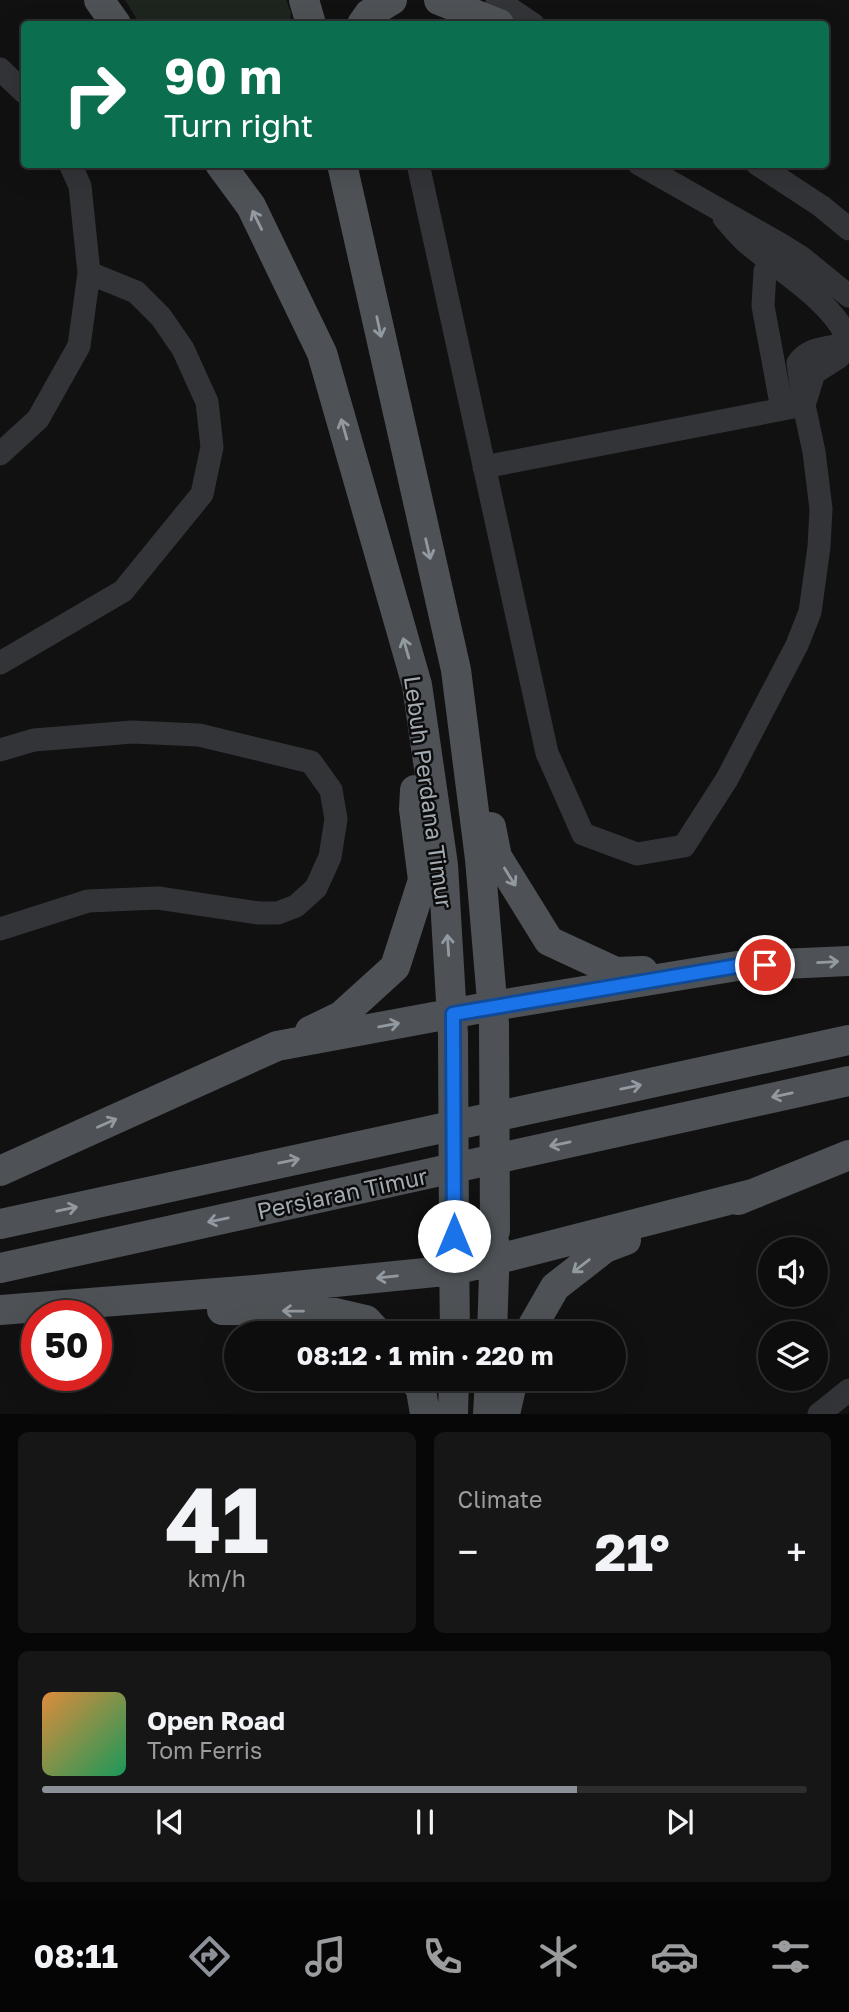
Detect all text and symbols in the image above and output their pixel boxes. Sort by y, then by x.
text: 90 m [164,46,282,105]
icon: right [49,49,140,140]
text: Turn right [164,106,313,144]
one-way arrow [250,210,264,231]
one-way arrow [372,315,386,338]
one-way arrow [337,418,350,441]
one-way arrow [422,537,435,560]
one-way arrow [399,637,412,659]
street label: Lebuh Perdana Timur [399,674,459,910]
one-way arrow [502,867,517,886]
one-way arrow [442,934,455,957]
pin [735,935,795,995]
icon: arrive [746,946,784,984]
one-way arrow [816,955,839,968]
one-way arrow [377,1018,400,1031]
one-way arrow [619,1080,642,1094]
one-way arrow [771,1089,794,1103]
one-way arrow [96,1116,117,1129]
one-way arrow [549,1138,572,1152]
one-way arrow [277,1154,300,1168]
street label: Persiaran Timur [254,1161,430,1225]
position arrow [417,1199,491,1273]
one-way arrow [55,1202,78,1216]
one-way arrow [208,1214,230,1227]
map controls [758,1237,828,1391]
button: sound [758,1237,828,1307]
one-way arrow [572,1259,591,1274]
one-way arrow [376,1271,399,1284]
speed limit sign: 50 [21,1300,112,1391]
one-way arrow [282,1304,305,1318]
button: layers [758,1321,828,1391]
text: 08:12 · 1 min · 220 m [296,1340,554,1371]
text: 41 [165,1464,269,1573]
text: Climate [458,1485,542,1513]
text: 21° [595,1520,670,1582]
text: − [458,1529,478,1574]
text: + [786,1529,807,1574]
text: km/h [187,1564,246,1592]
text: Open Road [147,1705,285,1736]
text: Tom Ferris [147,1736,262,1764]
icon: previous [151,1803,189,1841]
icon: pause [406,1803,444,1841]
icon: next [661,1803,699,1841]
icon: directions [185,1932,234,1981]
icon: music [301,1932,350,1981]
icon: phone [418,1932,467,1981]
icon: climate [534,1932,583,1981]
icon: car [650,1932,699,1981]
icon: filters [766,1932,815,1981]
text: 08:11 [34,1937,118,1975]

